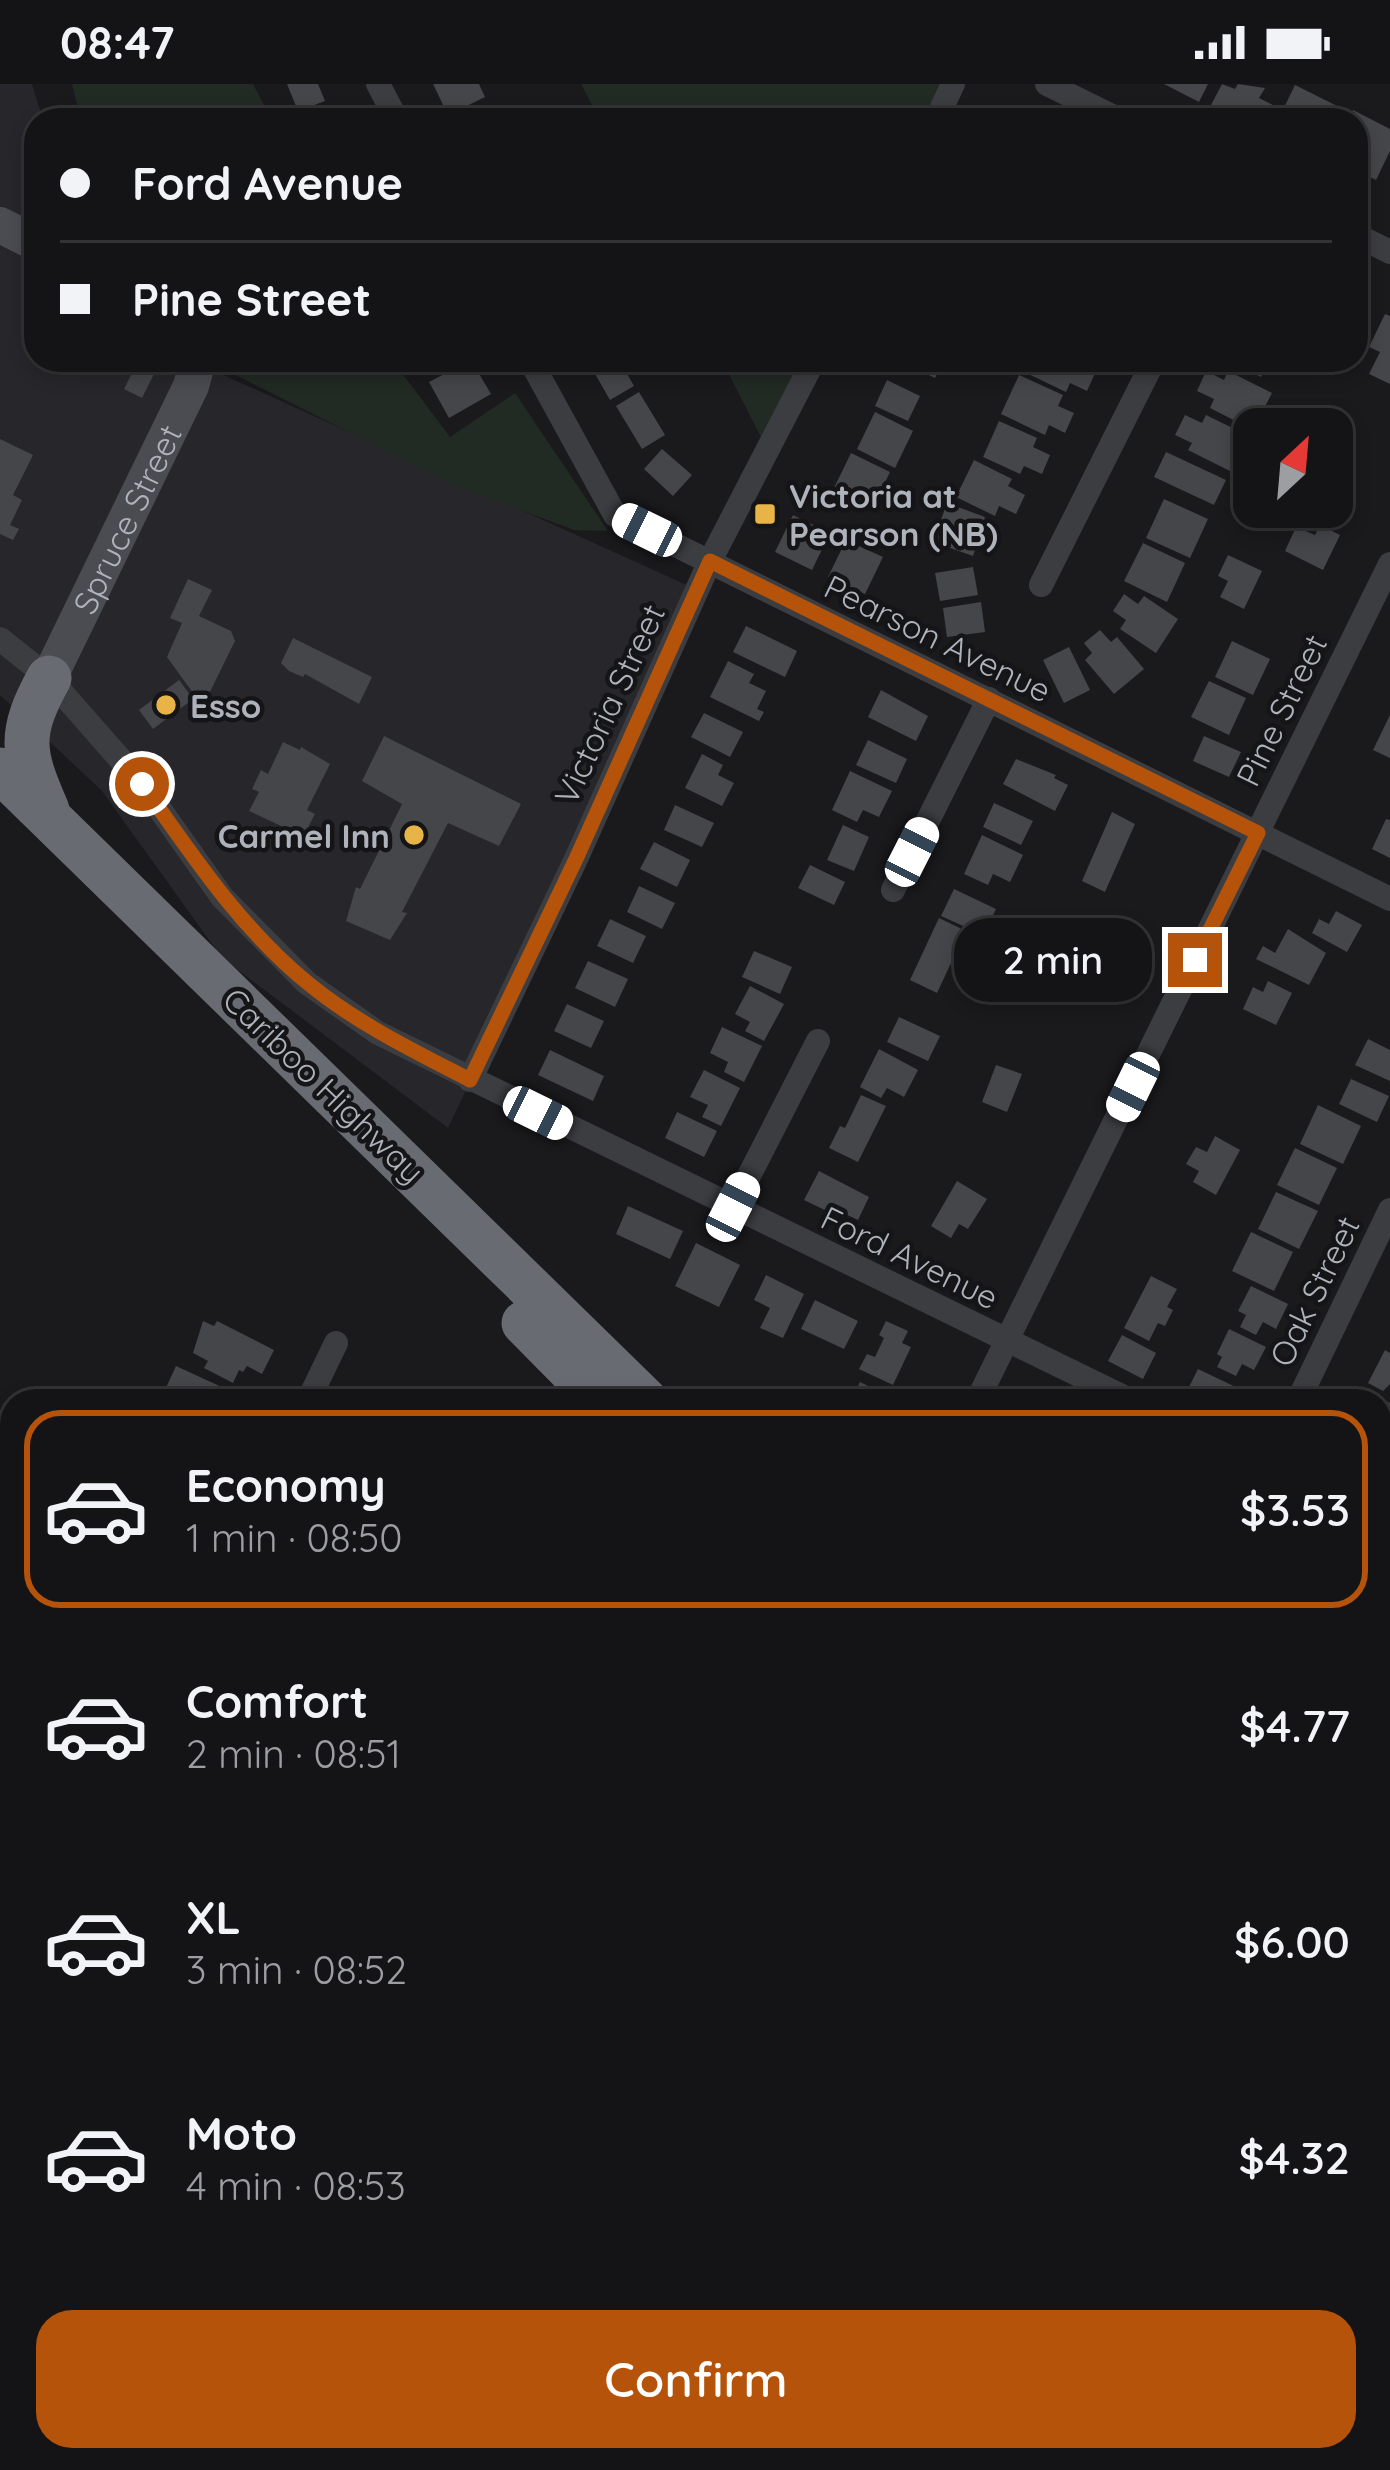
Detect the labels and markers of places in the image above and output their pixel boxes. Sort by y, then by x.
place label: Victoria at Pearson (NB) [789,475,998,554]
marker: Victoria at Pearson (NB) [752,501,778,527]
place label: Esso [190,685,261,726]
marker: Esso [153,692,179,718]
place label: Carmel Inn [218,815,390,856]
marker: Carmel Inn [401,822,427,848]

